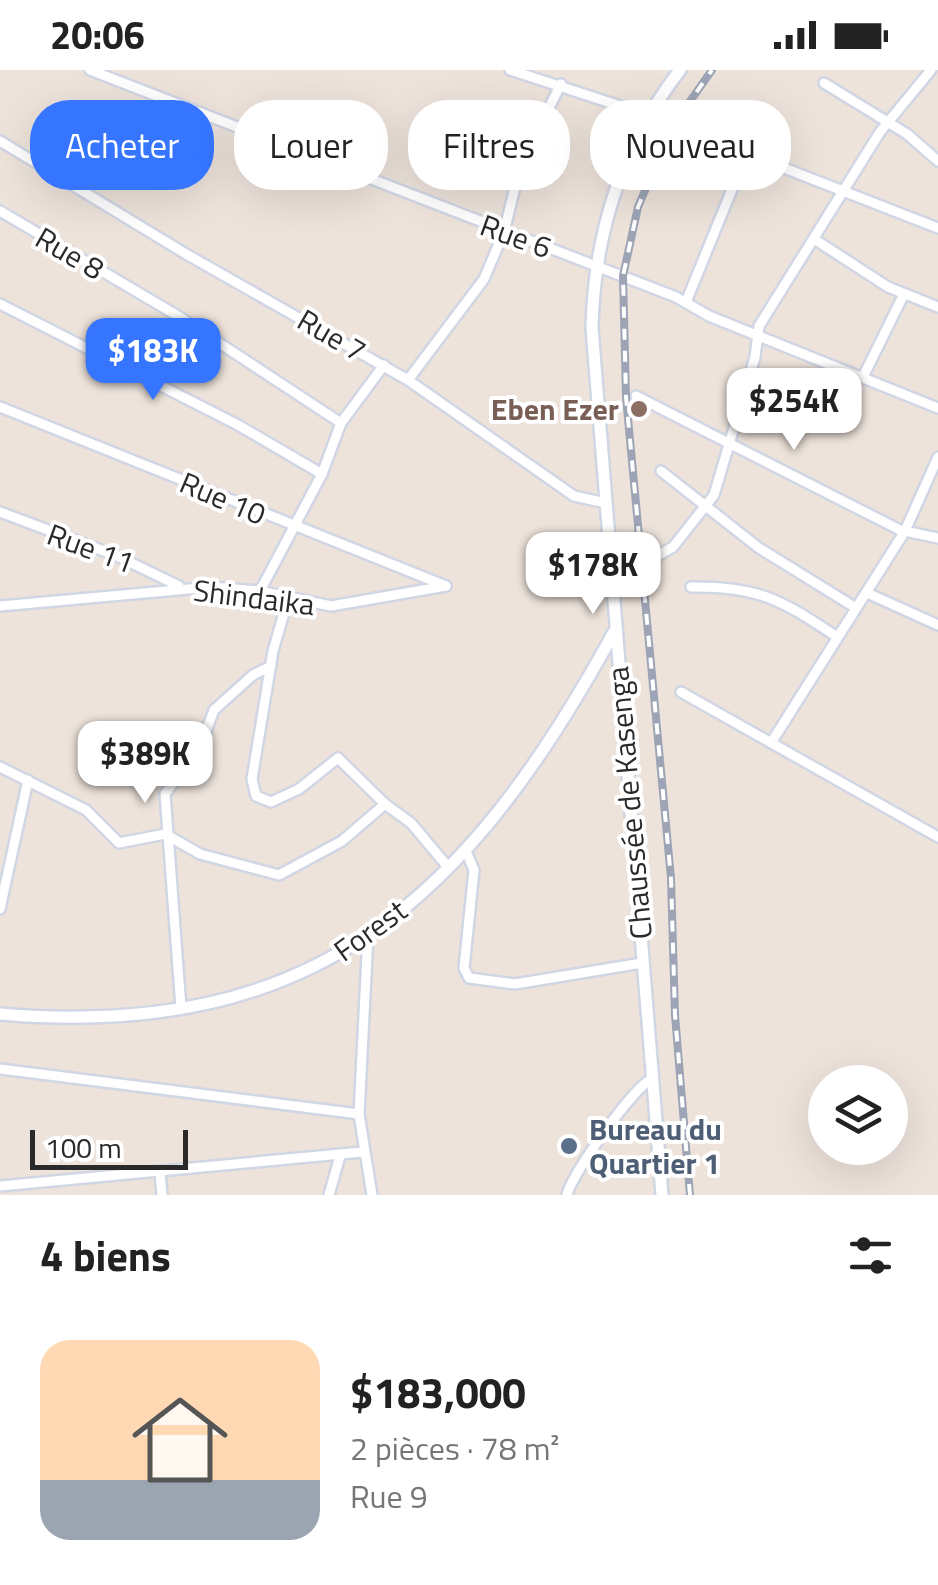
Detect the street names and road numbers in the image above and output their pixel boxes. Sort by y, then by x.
street label: Rue 6 [474,202,558,270]
street label: Rue 8 [27,215,113,291]
street label: Rue 7 [289,297,375,373]
street label: Rue 10 [173,459,273,537]
street label: Rue 11 [41,511,141,585]
street label: Shindaika [191,567,317,627]
street label: Chaussée de Kasenga [594,665,664,941]
street label: Forest [324,887,417,972]

